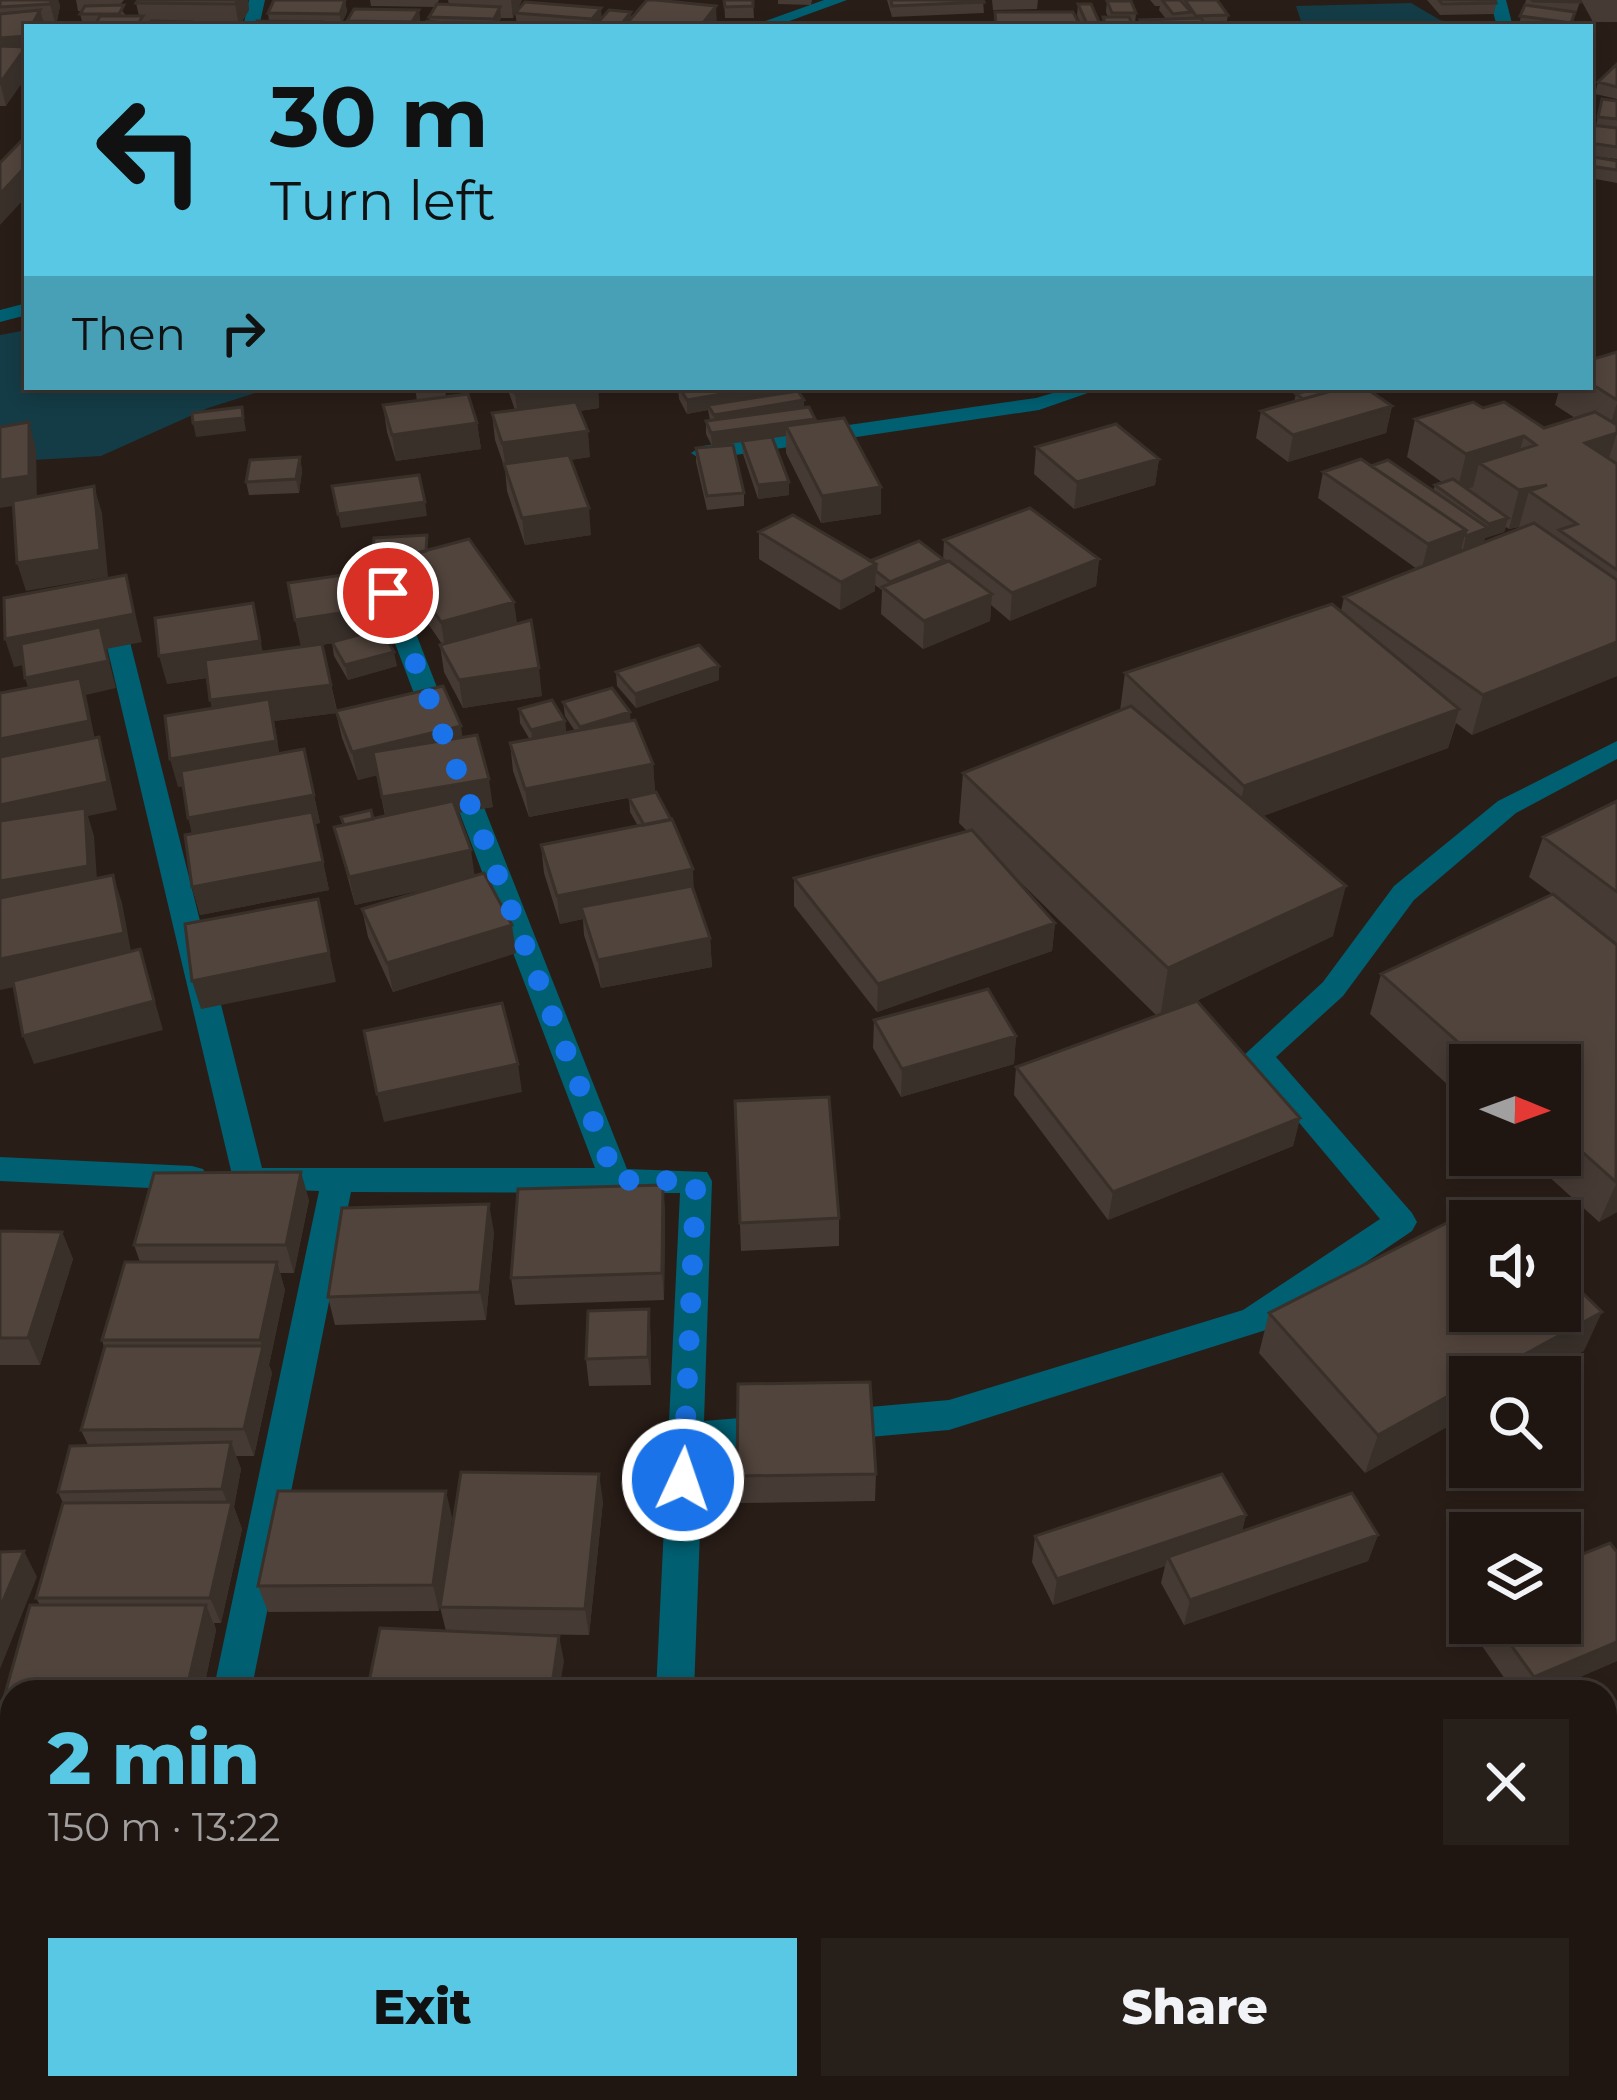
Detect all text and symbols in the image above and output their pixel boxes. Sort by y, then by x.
text: 30 m [270,66,489,168]
icon: left [72,72,228,228]
text: Turn left [270,168,496,234]
icon: right [210,300,276,366]
text: Then [72,306,186,361]
pin [337,542,439,644]
icon: arrive [355,560,421,626]
north arrow [1449,1044,1581,1176]
map controls [1449,1044,1581,1644]
button: sound [1449,1200,1581,1332]
button: search [1449,1356,1581,1488]
position arrow [620,1417,746,1543]
button: layers [1449,1512,1581,1644]
text: 2 min [48,1714,260,1802]
button: close [1443,1719,1569,1845]
text: 150 m · 13:22 [48,1803,280,1851]
button: Exit [48,1938,797,2076]
button: Share [821,1938,1569,2076]

